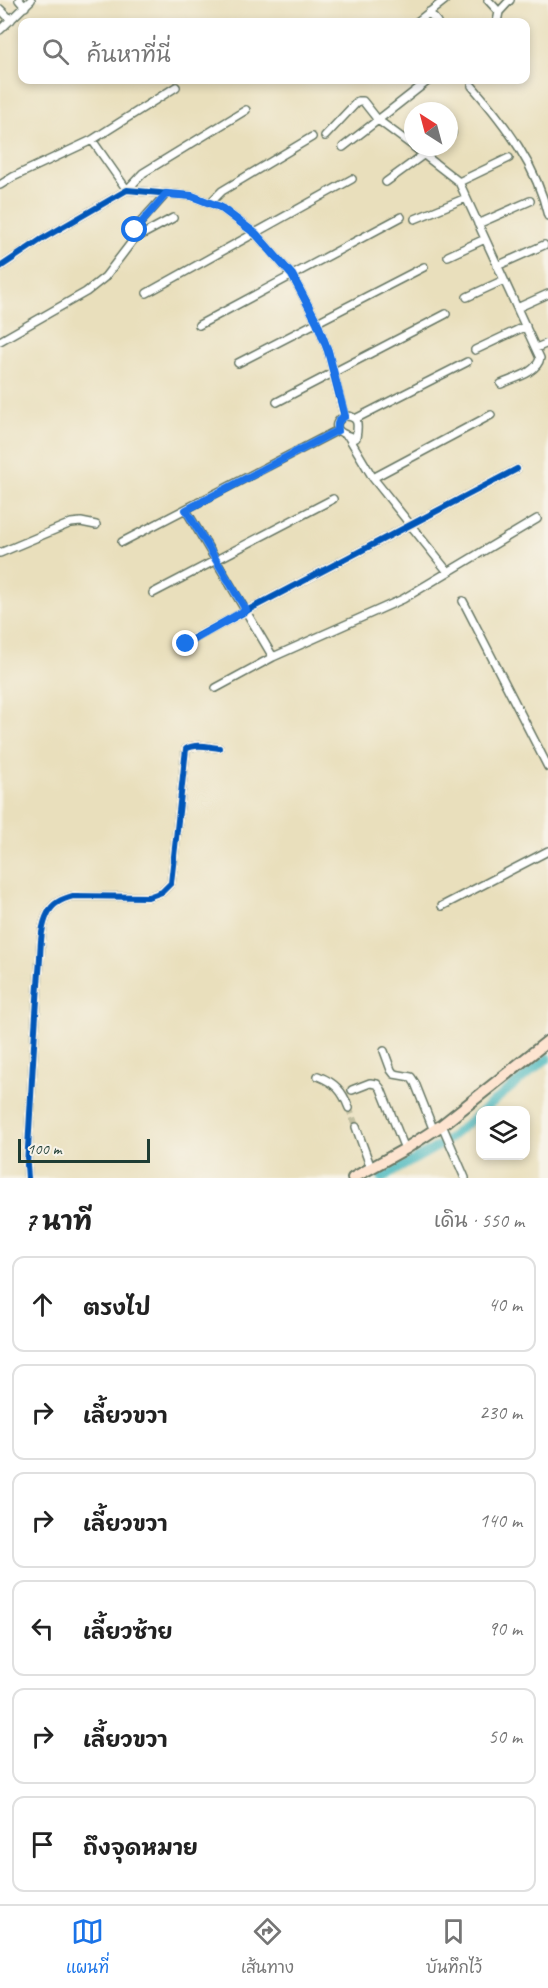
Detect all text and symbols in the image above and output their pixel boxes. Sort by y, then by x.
search box [18,18,530,84]
icon: search [39,35,72,68]
text: ค้นหาที่นี่ [87,41,171,69]
north arrow [404,102,458,156]
route start [121,216,147,242]
route end [172,630,198,656]
map controls [476,1106,530,1160]
button: layers [476,1106,530,1160]
scale bar [18,1136,150,1164]
text: 100 m [27,1139,61,1159]
text: 7 นาที [24,1205,92,1238]
text: เดิน · 550 m [434,1208,524,1233]
icon: ahead [26,1288,59,1321]
text: 40 m [488,1292,522,1317]
text: ตรงไป [83,1294,151,1322]
icon: right [26,1396,59,1429]
text: 230 m [479,1400,522,1425]
text: เลี้ยวขวา [83,1402,167,1430]
icon: right [26,1504,59,1537]
text: 140 m [479,1508,522,1533]
text: เลี้ยวขวา [83,1510,167,1538]
icon: left [26,1612,59,1645]
text: 90 m [488,1616,522,1641]
text: เลี้ยวซ้าย [83,1618,173,1646]
icon: right [26,1720,59,1753]
text: 50 m [488,1724,522,1749]
text: เลี้ยวขวา [83,1726,167,1754]
icon: arrive [26,1828,59,1861]
text: ถึงจุดหมาย [83,1834,198,1862]
tab: แผนที่ [66,1915,109,1979]
tab: เส้นทาง [241,1915,294,1979]
tab: บันทึกไว้ [426,1915,482,1979]

